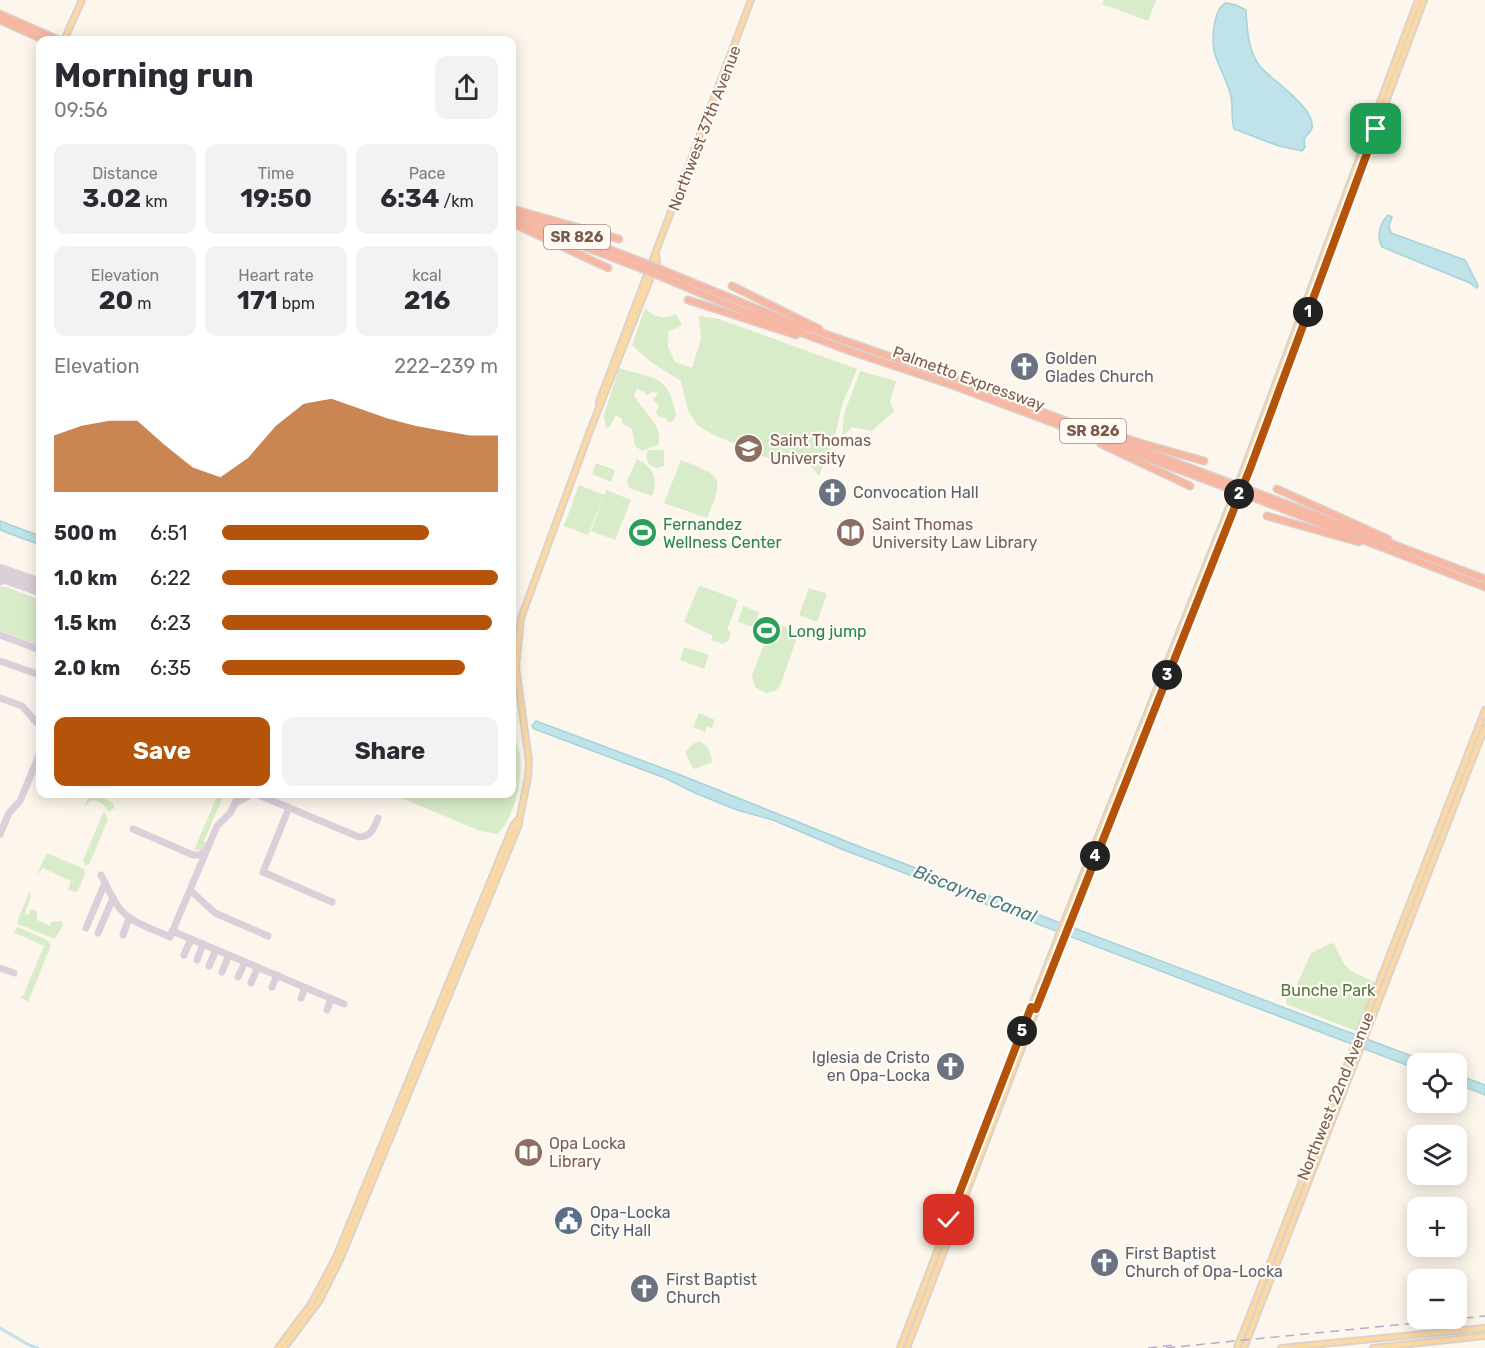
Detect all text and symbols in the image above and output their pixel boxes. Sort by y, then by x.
street label: Northwest 37th Avenue [664,43,745,214]
text: Morning run [54,56,254,95]
button: share [435,56,498,119]
text: 09:56 [54,98,108,122]
pin [1350,103,1401,154]
icon: arrive [1359,112,1392,145]
text: Distance [92,164,158,183]
text: Time [258,164,294,183]
text: Pace [409,164,445,183]
text: 3.02 [82,183,141,214]
text: 19:50 [240,183,312,214]
text: 6:34 [380,183,440,214]
text: km [141,192,168,211]
text: /km [440,192,474,211]
road number: SR 826 [544,225,610,249]
text: Elevation [91,266,159,285]
text: Heart rate [238,266,314,285]
text: kcal [412,266,442,285]
text: 20 [99,285,133,316]
text: 171 [237,285,278,316]
text: 216 [404,285,450,316]
text: m [133,294,151,313]
text: bpm [278,294,315,313]
pin: 1 [1293,297,1323,327]
text: 1 [1304,302,1312,321]
street label: Palmetto Expressway [890,342,1048,415]
place label: Golden Glades Church [1045,349,1154,386]
church icon: Golden Glades Church [1008,351,1040,383]
text: Elevation [54,354,140,378]
text: 222–239 m [394,354,498,378]
road number: SR 826 [1060,419,1126,443]
place label: Saint Thomas University [770,431,871,468]
school or university icon: Saint Thomas University [733,433,765,465]
church icon: Convocation Hall [816,476,848,508]
pin: 2 [1224,479,1254,509]
place label: Convocation Hall [853,483,979,502]
text: 2 [1234,484,1244,503]
place label: Fernandez Wellness Center [663,515,782,552]
place label: Saint Thomas University Law Library [872,515,1037,552]
sports icon: Fernandez Wellness Center [626,517,658,549]
library icon: Saint Thomas University Law Library [835,517,867,549]
text: 500 m [54,521,117,545]
text: 6:51 [150,521,187,545]
text: 1.0 km [54,566,117,590]
text: 6:22 [150,566,191,590]
text: 1.5 km [54,611,117,635]
text: 6:23 [150,611,191,635]
sports icon: Long jump [751,615,783,647]
place label: Long jump [788,622,867,641]
text: 2.0 km [54,656,120,680]
text: 6:35 [150,656,191,680]
pin: 3 [1152,660,1182,690]
text: 3 [1162,665,1172,684]
button: Save [54,717,270,786]
button: Share [282,717,498,786]
pin: 4 [1080,841,1110,871]
text: 4 [1090,846,1100,865]
water label: Biscayne Canal [910,860,1040,928]
park label: Bunche Park [1281,981,1376,1000]
street label: Northwest 22nd Avenue [1293,1009,1378,1183]
pin: 5 [1007,1016,1037,1046]
text: 5 [1017,1021,1027,1040]
place label: Iglesia de Cristo en Opa-Locka [812,1048,930,1085]
church icon: Iglesia de Cristo en Opa-Locka [935,1050,967,1082]
map controls [1407,1053,1467,1329]
button: locate [1407,1053,1467,1113]
button: layers [1407,1125,1467,1185]
place label: Opa Locka Library [549,1134,626,1171]
library icon: Opa Locka Library [512,1136,544,1168]
pin [923,1194,974,1245]
button: + [1407,1197,1467,1257]
place label: Opa-Locka City Hall [590,1203,671,1240]
icon: check [932,1203,965,1236]
public building icon: Opa-Locka City Hall [553,1205,585,1237]
place label: First Baptist Church of Opa-Locka [1125,1244,1283,1281]
church icon: First Baptist Church of Opa-Locka [1088,1246,1120,1278]
button: − [1407,1269,1467,1329]
place label: First Baptist Church [666,1270,757,1307]
church icon: First Baptist Church [629,1272,661,1304]

